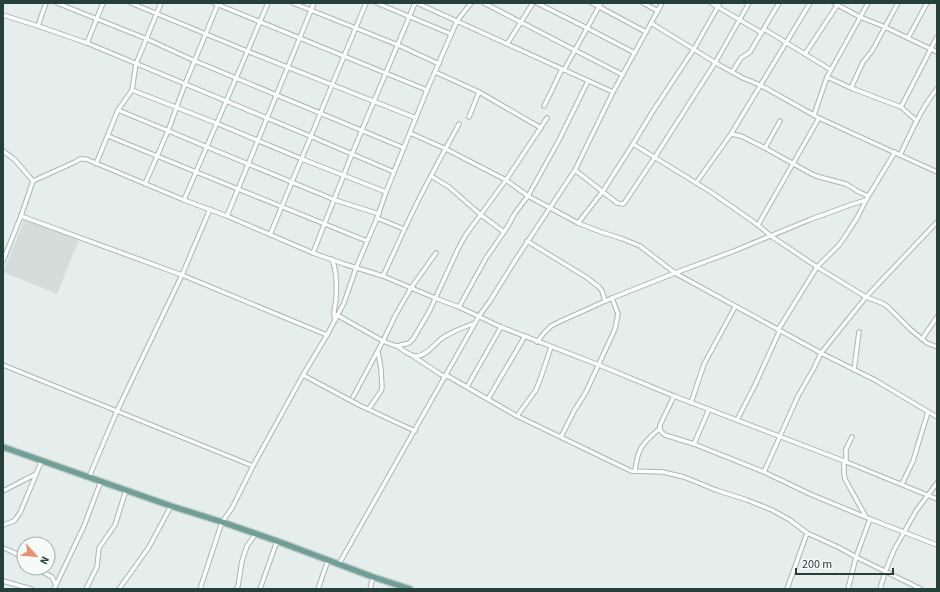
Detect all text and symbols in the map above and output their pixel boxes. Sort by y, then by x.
north arrow [16,536,56,576]
scale bar [796,550,893,576]
text: N [36,554,53,567]
text: 200 m [802,556,832,573]

